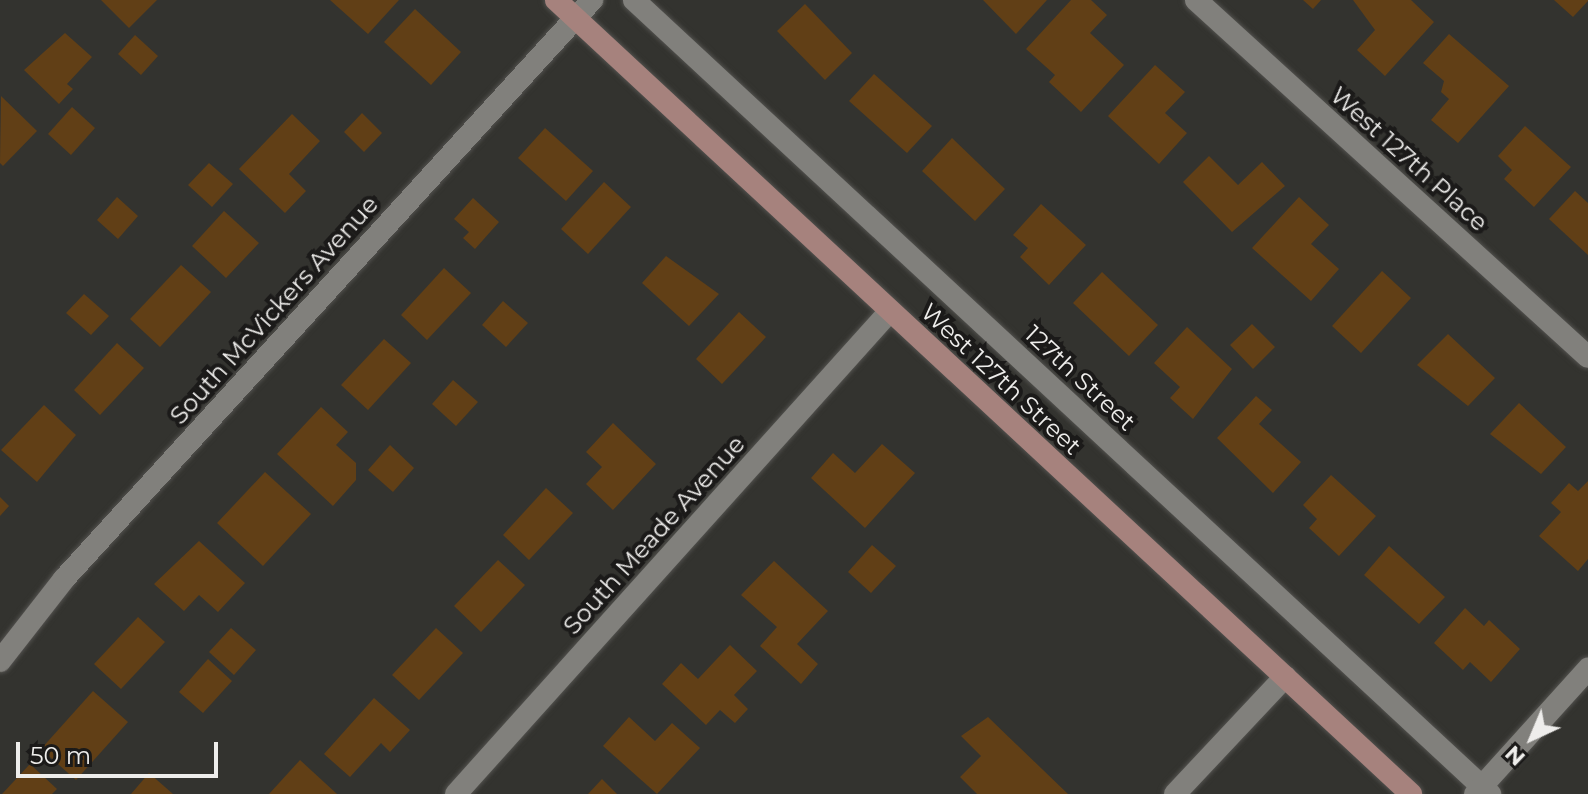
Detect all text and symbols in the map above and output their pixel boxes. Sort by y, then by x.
street label: West 127th Place [1324,81,1494,237]
street label: South McVickers Avenue [164,190,384,430]
street label: West 127th Street [915,297,1087,461]
street label: 127th Street [1019,319,1141,437]
street label: South Meade Avenue [557,430,751,640]
north arrow [1492,698,1572,778]
scale bar [20,726,222,776]
text: N [1499,740,1531,772]
text: 50 m [30,741,91,770]

